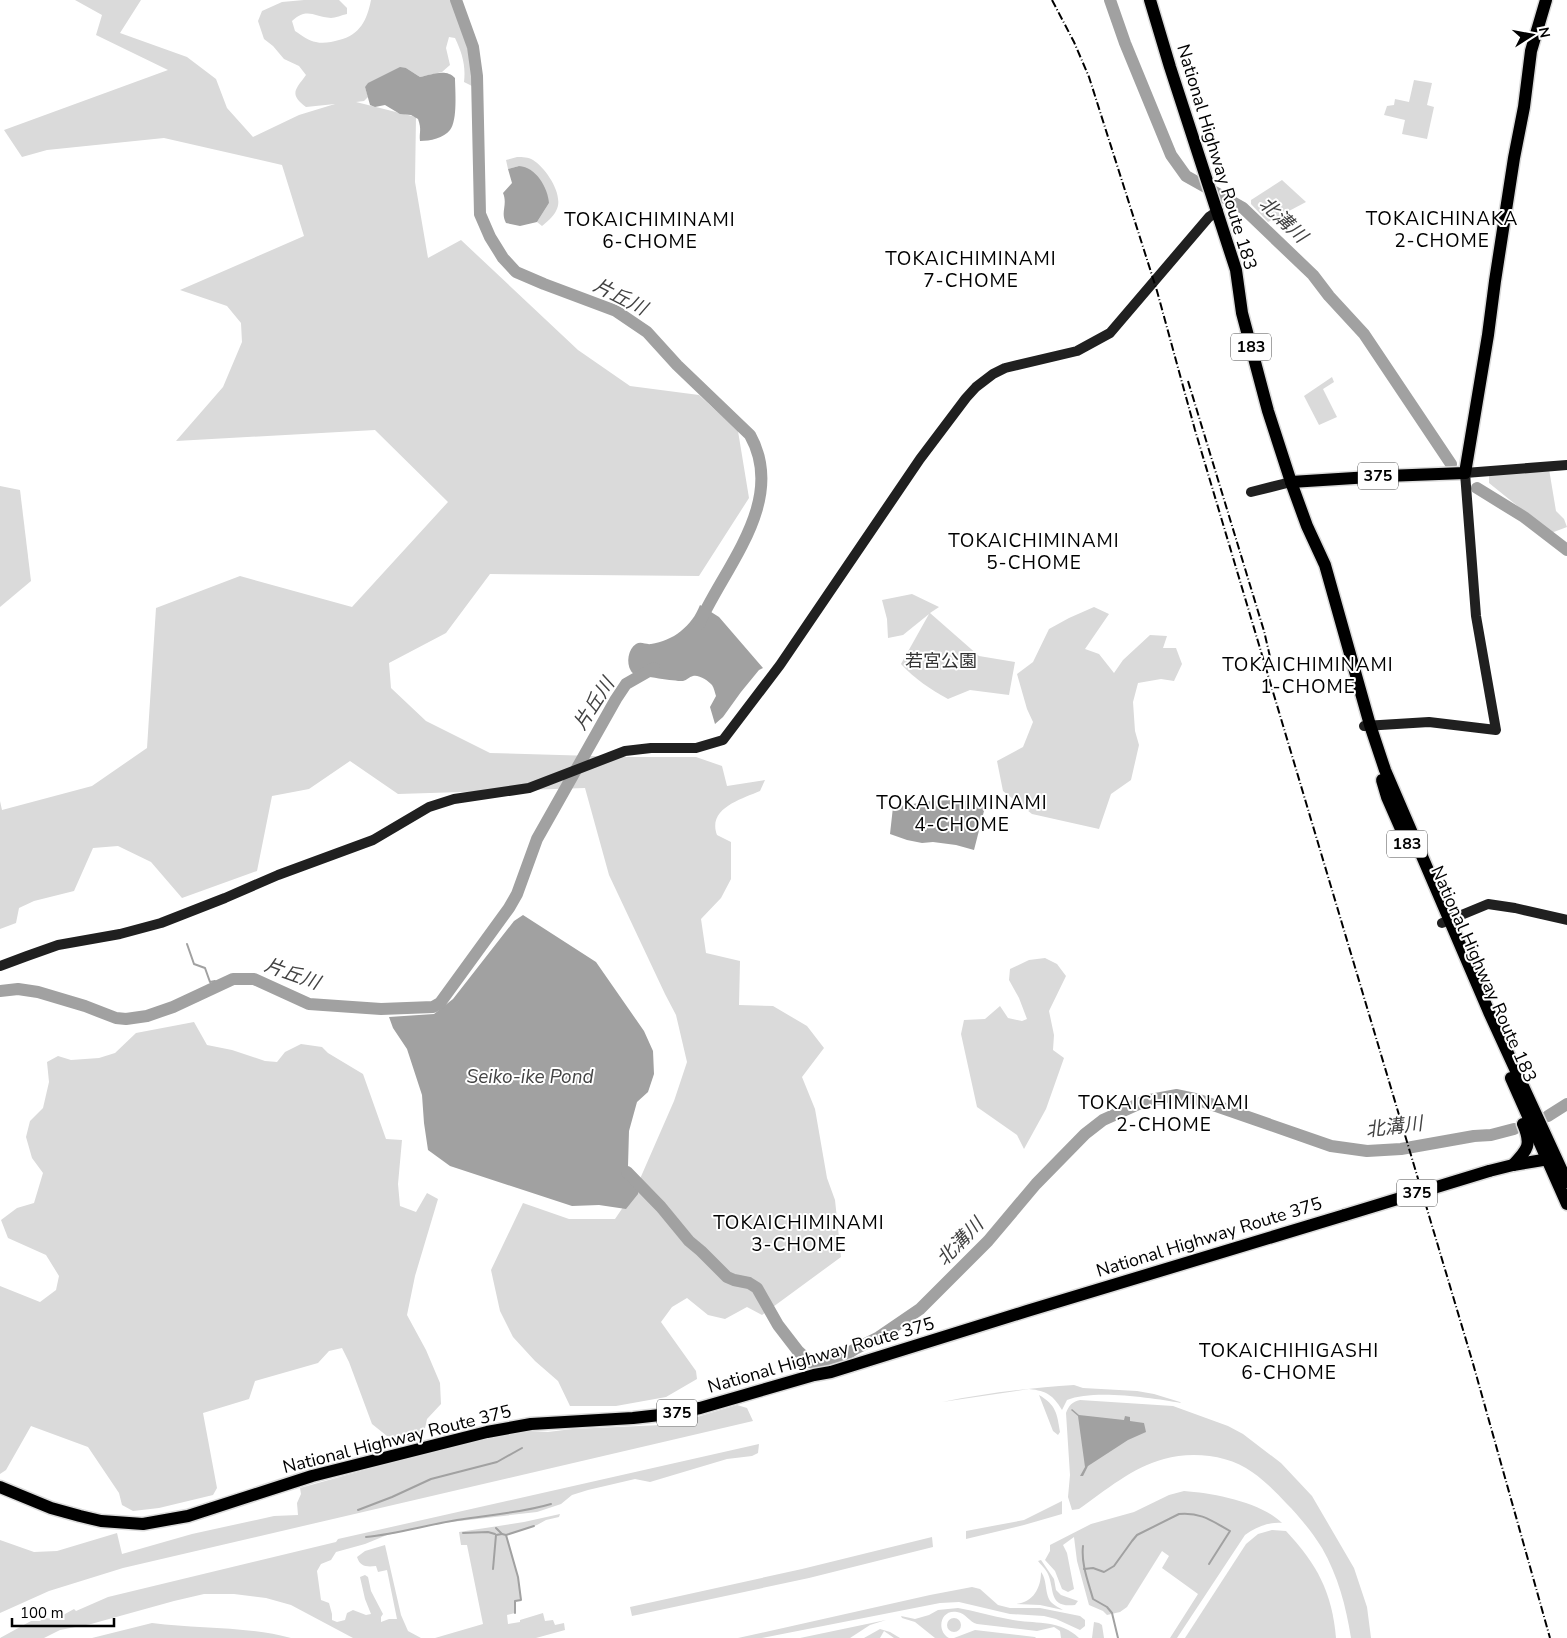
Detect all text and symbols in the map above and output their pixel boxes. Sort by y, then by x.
north arrow [1507,10,1557,60]
text: N [1534,26,1555,40]
street label: National Highway Route 183 [1171,41,1263,273]
water label: 北溝川 [1253,191,1314,250]
district label: TOKAICHINAKA 2-CHOME [1366,206,1518,254]
district label: TOKAICHIMINAMI 6-CHOME [564,207,736,255]
district label: TOKAICHIMINAMI 7-CHOME [885,246,1057,294]
water label: 片丘川 [589,272,653,322]
road number: 183 [1231,334,1271,361]
road number: 375 [1358,462,1398,490]
district label: TOKAICHIMINAMI 5-CHOME [948,528,1120,576]
park label: 若宮公園 [905,649,977,673]
district label: TOKAICHIMINAMI 1-CHOME [1222,652,1394,700]
water label: 片丘川 [568,671,622,735]
district label: TOKAICHIMINAMI 4-CHOME [876,790,1048,838]
road number: 183 [1387,831,1427,858]
street label: National Highway Route 183 [1425,862,1543,1086]
water label: 片丘川 [261,952,325,997]
water label: Seiko-ike Pond [466,1064,594,1090]
district label: TOKAICHIMINAMI 2-CHOME [1078,1090,1250,1138]
water label: 北溝川 [1364,1110,1426,1143]
road number: 375 [1397,1180,1437,1206]
street label: National Highway Route 375 [1093,1191,1325,1283]
district label: TOKAICHIMINAMI 3-CHOME [713,1210,885,1258]
water label: 北溝川 [931,1211,991,1272]
street label: National Highway Route 375 [705,1311,937,1399]
district label: TOKAICHIHIGASHI 6-CHOME [1199,1338,1379,1386]
street label: National Highway Route 375 [280,1399,514,1479]
road number: 375 [657,1400,697,1426]
scale bar [12,1596,115,1628]
text: 100 m [20,1603,64,1623]

